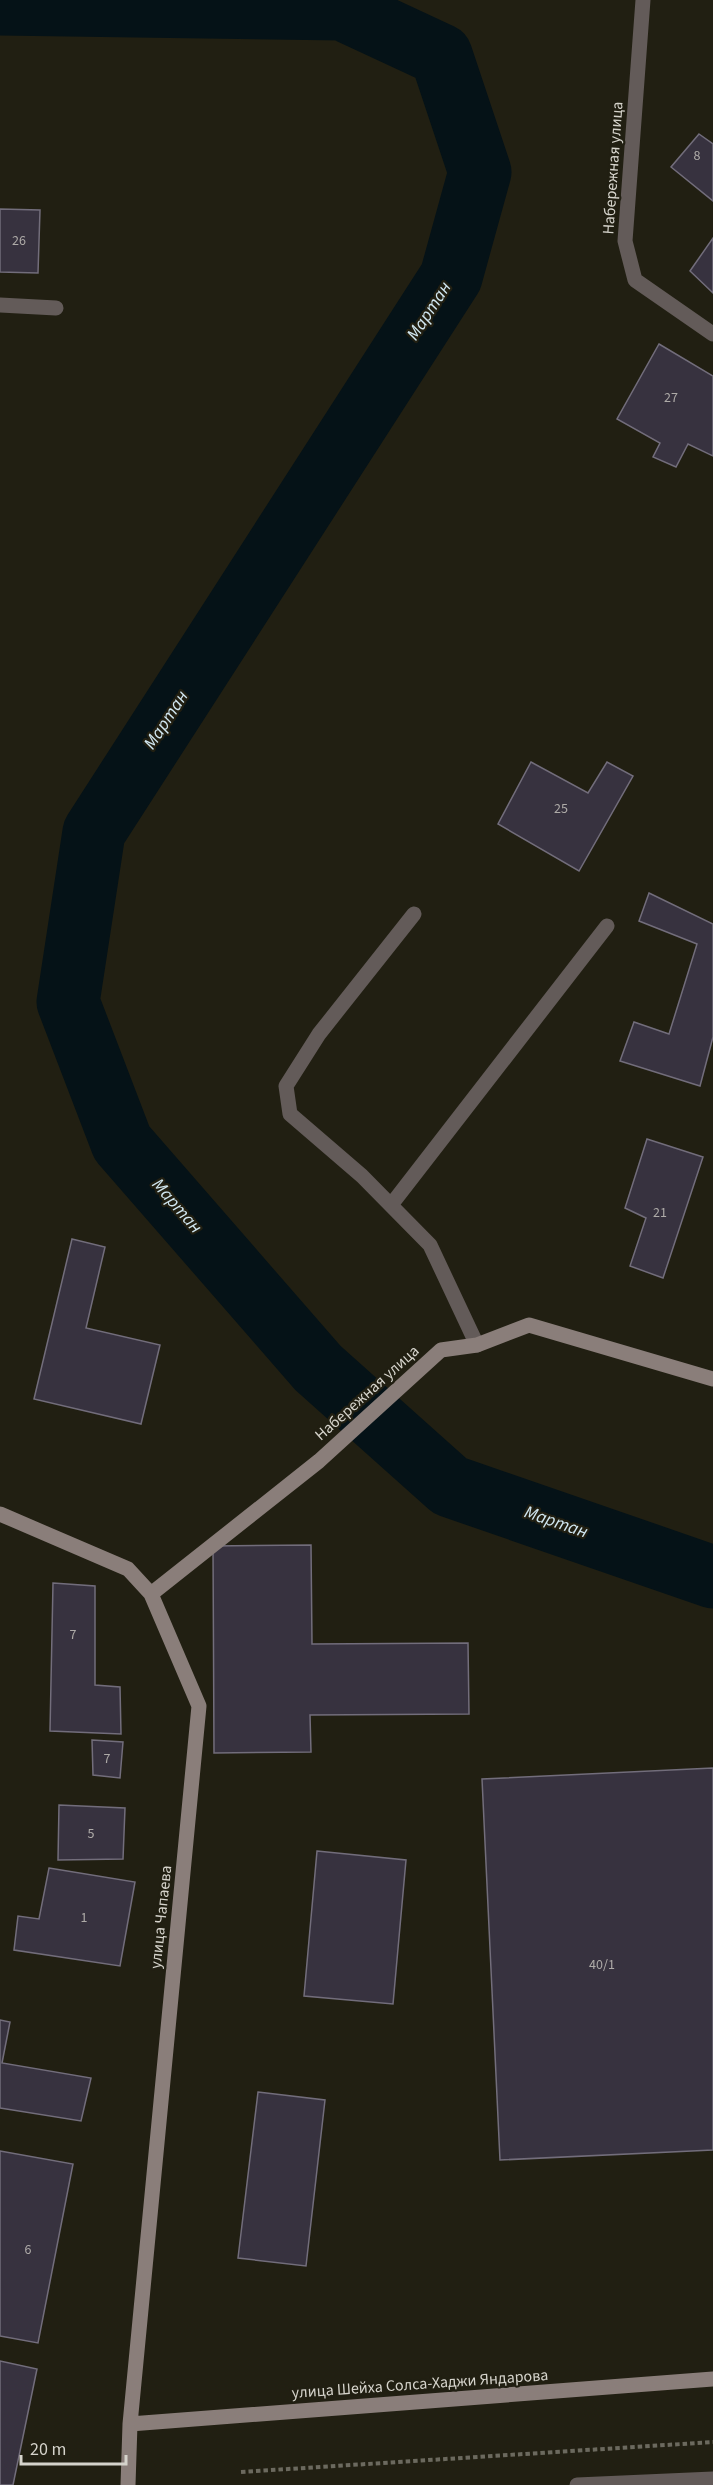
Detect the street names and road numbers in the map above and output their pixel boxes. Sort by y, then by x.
street label: Набережная улица [597,101,629,235]
street label: Набережная улица [310,1340,424,1446]
street label: улица Чапаева [145,1864,177,1970]
street label: улица Шейха Солса-Хаджи Яндарова [291,2364,549,2404]

